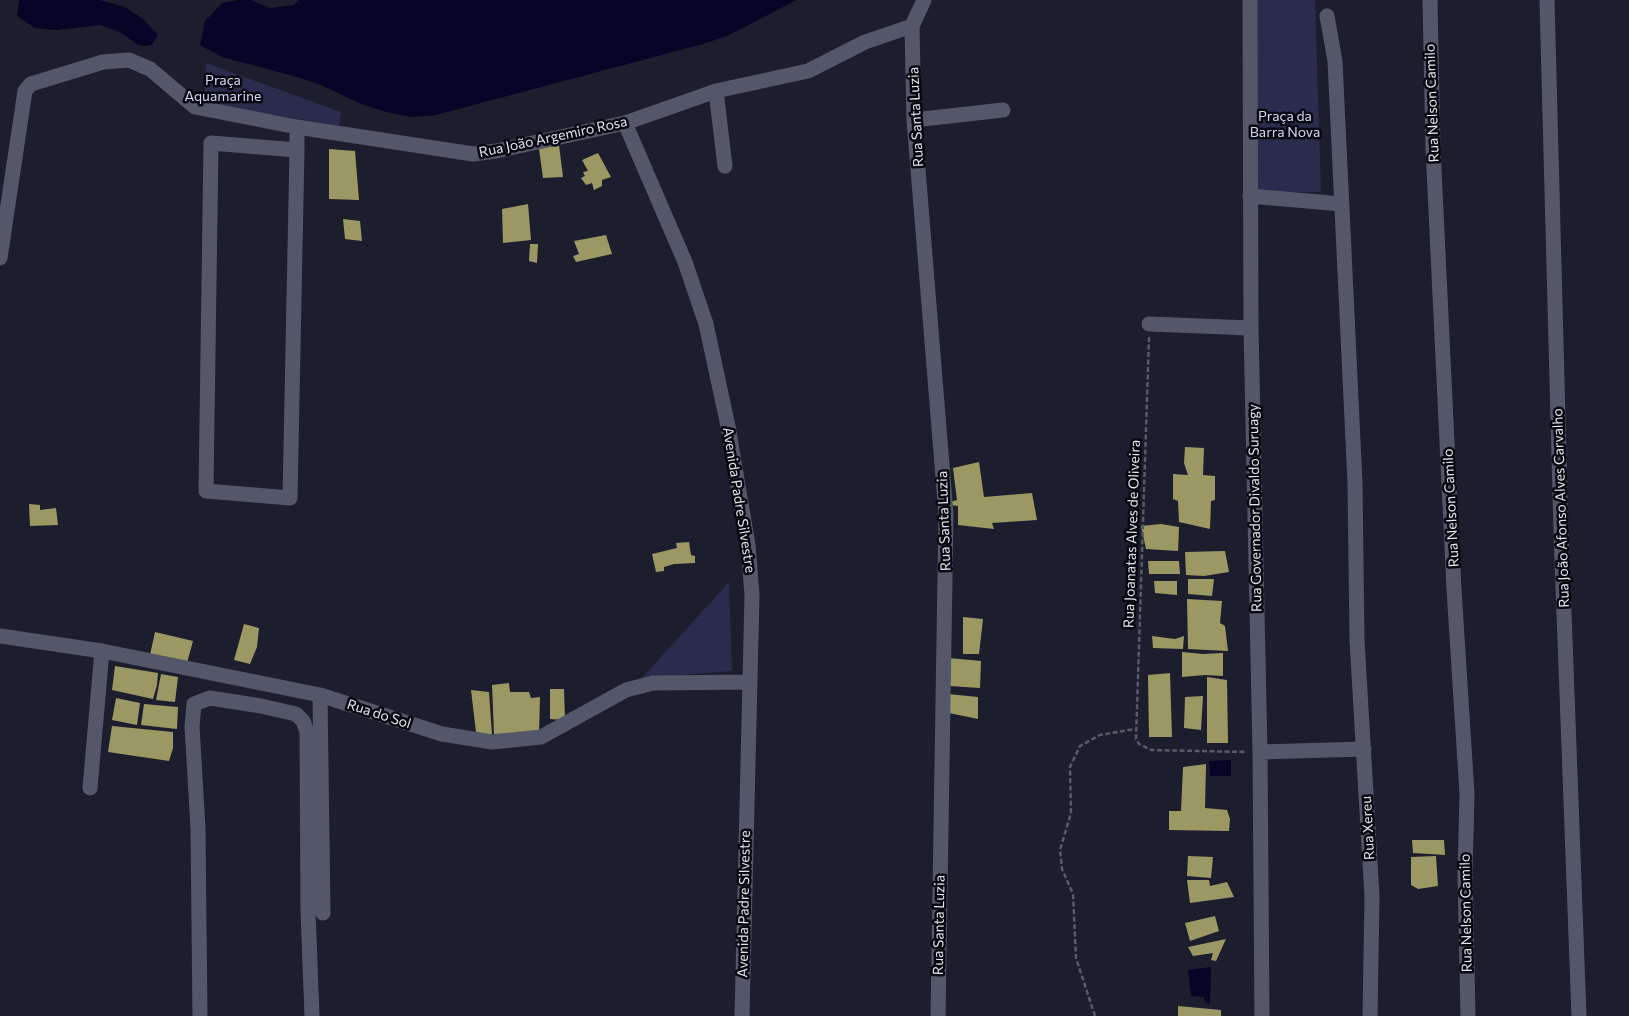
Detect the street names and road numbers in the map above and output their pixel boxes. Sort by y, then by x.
street label: Rua Nelson Camilo [1422,43,1442,163]
street label: Rua Santa Luzia [905,67,927,167]
street label: Rua João Argemiro Rosa [477,113,629,161]
street label: Rua Governador Divaldo Suruagy [1245,404,1265,612]
street label: Rua João Afonso Alves Carvalho [1549,408,1573,608]
street label: Avenida Padre Silvestre [719,426,759,574]
street label: Rua Joanatas Alves de Oliveira [1120,440,1144,628]
street label: Rua Nelson Camilo [1440,448,1462,568]
street label: Rua Santa Luzia [934,471,954,571]
street label: Rua do Sol [345,696,413,732]
street label: Rua Xereu [1358,796,1378,860]
street label: Avenida Padre Silvestre [734,830,754,978]
street label: Rua Nelson Camilo [1457,854,1475,972]
street label: Rua Santa Luzia [930,875,948,975]

